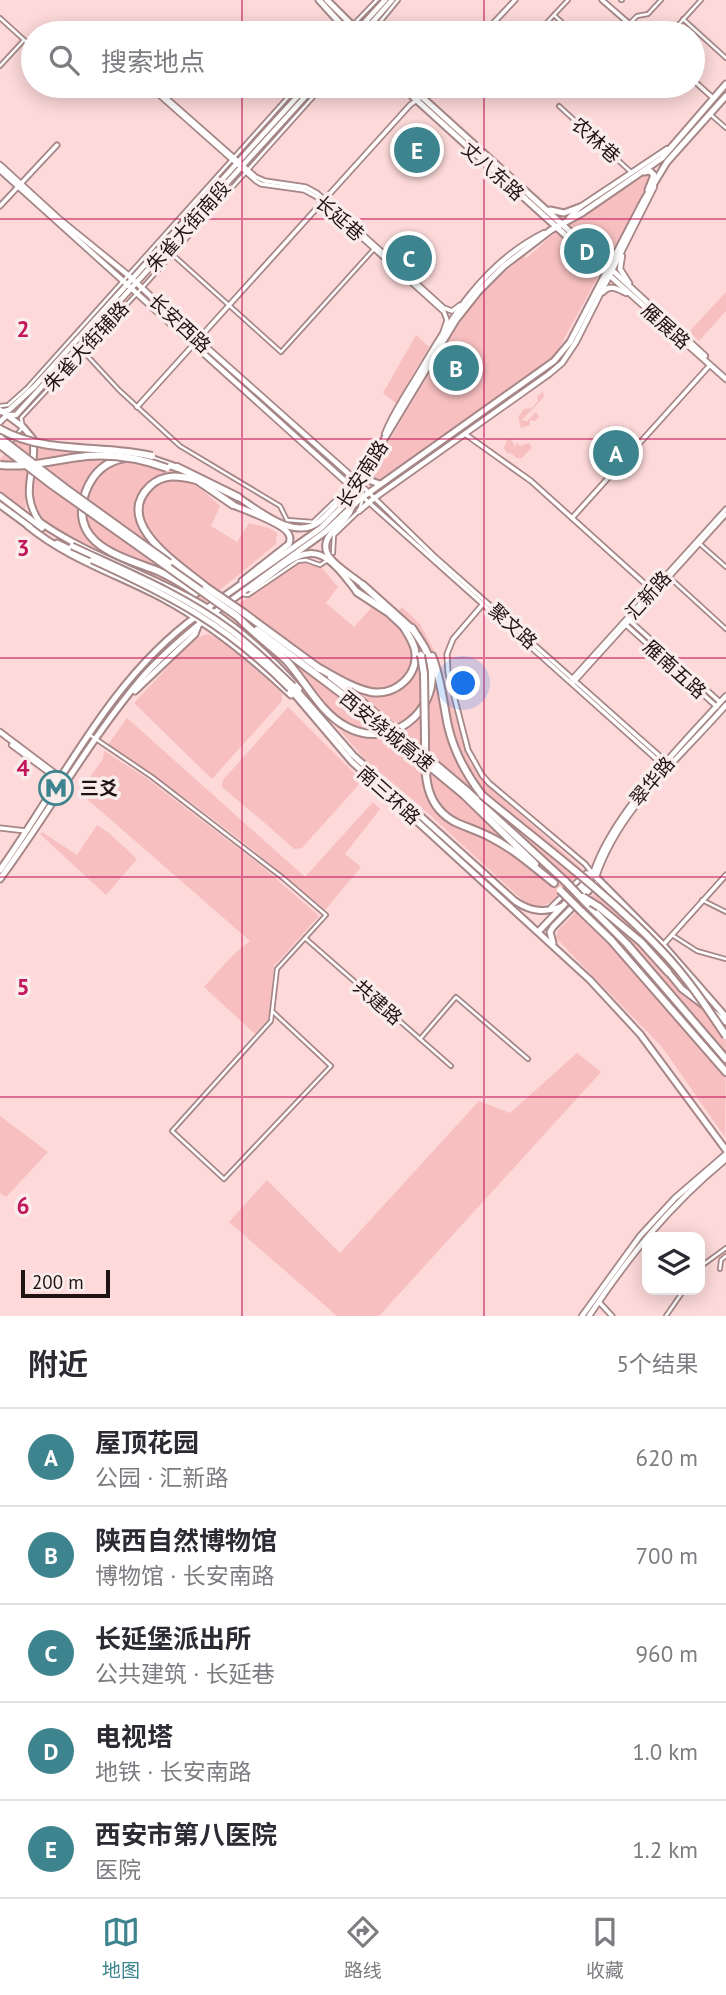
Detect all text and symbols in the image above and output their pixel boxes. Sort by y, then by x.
search box [21,21,705,98]
icon: search [45,41,83,79]
text: 搜索地点 [101,45,205,78]
street label: 农林巷 [567,112,625,168]
pin: E [394,124,440,176]
street label: 丈八东路 [457,137,529,205]
street label: 朱雀大街南段 [141,176,235,276]
street label: 长延巷 [311,190,369,246]
pin: D [564,225,610,277]
pin: C [386,232,432,284]
street label: 长安西路 [144,288,216,358]
street label: 朱雀大街辅路 [38,296,134,396]
street label: 雁展路 [637,298,695,354]
text: 2 [16,314,30,343]
pin: B [433,342,479,394]
pin: A [593,427,639,479]
street label: 长安南路 [331,436,393,512]
text: 3 [16,533,30,562]
street label: 汇新路 [620,566,676,624]
street label: 聚文路 [484,598,542,654]
street label: 雁南五路 [639,635,711,703]
your location [446,666,480,700]
street label: 西安绕城高速 [335,686,439,776]
street label: 翠华路 [624,751,680,811]
text: 4 [16,753,30,782]
street label: 南三环路 [353,761,425,829]
metro station icon: 三爻 [37,769,75,807]
place label: 三爻 [80,776,118,800]
text: 5 [16,972,30,1001]
street label: 共建路 [349,974,407,1030]
text: 6 [16,1191,30,1220]
map controls [642,1232,705,1295]
button: layers [642,1232,705,1295]
scale bar [21,1267,110,1299]
text: 200 m [32,1270,84,1294]
text: 附近 [28,1344,88,1383]
text: 5个结果 [616,1349,698,1378]
text: 屋顶花园 [95,1426,199,1459]
text: A [44,1443,58,1472]
text: 620 m [636,1443,698,1472]
text: 公园 · 汇新路 [95,1463,228,1492]
text: 陕西自然博物馆 [95,1524,277,1557]
text: B [44,1541,58,1570]
text: 700 m [636,1541,698,1570]
text: 博物馆 · 长安南路 [95,1561,274,1590]
text: 长延堡派出所 [95,1622,251,1655]
text: C [45,1639,57,1668]
text: 960 m [636,1639,698,1668]
text: 公共建筑 · 长延巷 [95,1659,274,1688]
text: 电视塔 [95,1720,173,1753]
text: D [44,1737,58,1766]
text: 1.0 km [632,1737,698,1766]
text: 地铁 · 长安南路 [95,1757,251,1786]
text: 西安市第八医院 [95,1818,277,1851]
text: E [45,1835,57,1864]
text: 1.2 km [632,1835,698,1864]
text: 医院 [95,1855,141,1884]
tab: 地图 [102,1913,140,1982]
tab: 路线 [344,1913,382,1982]
tab: 收藏 [586,1913,624,1982]

